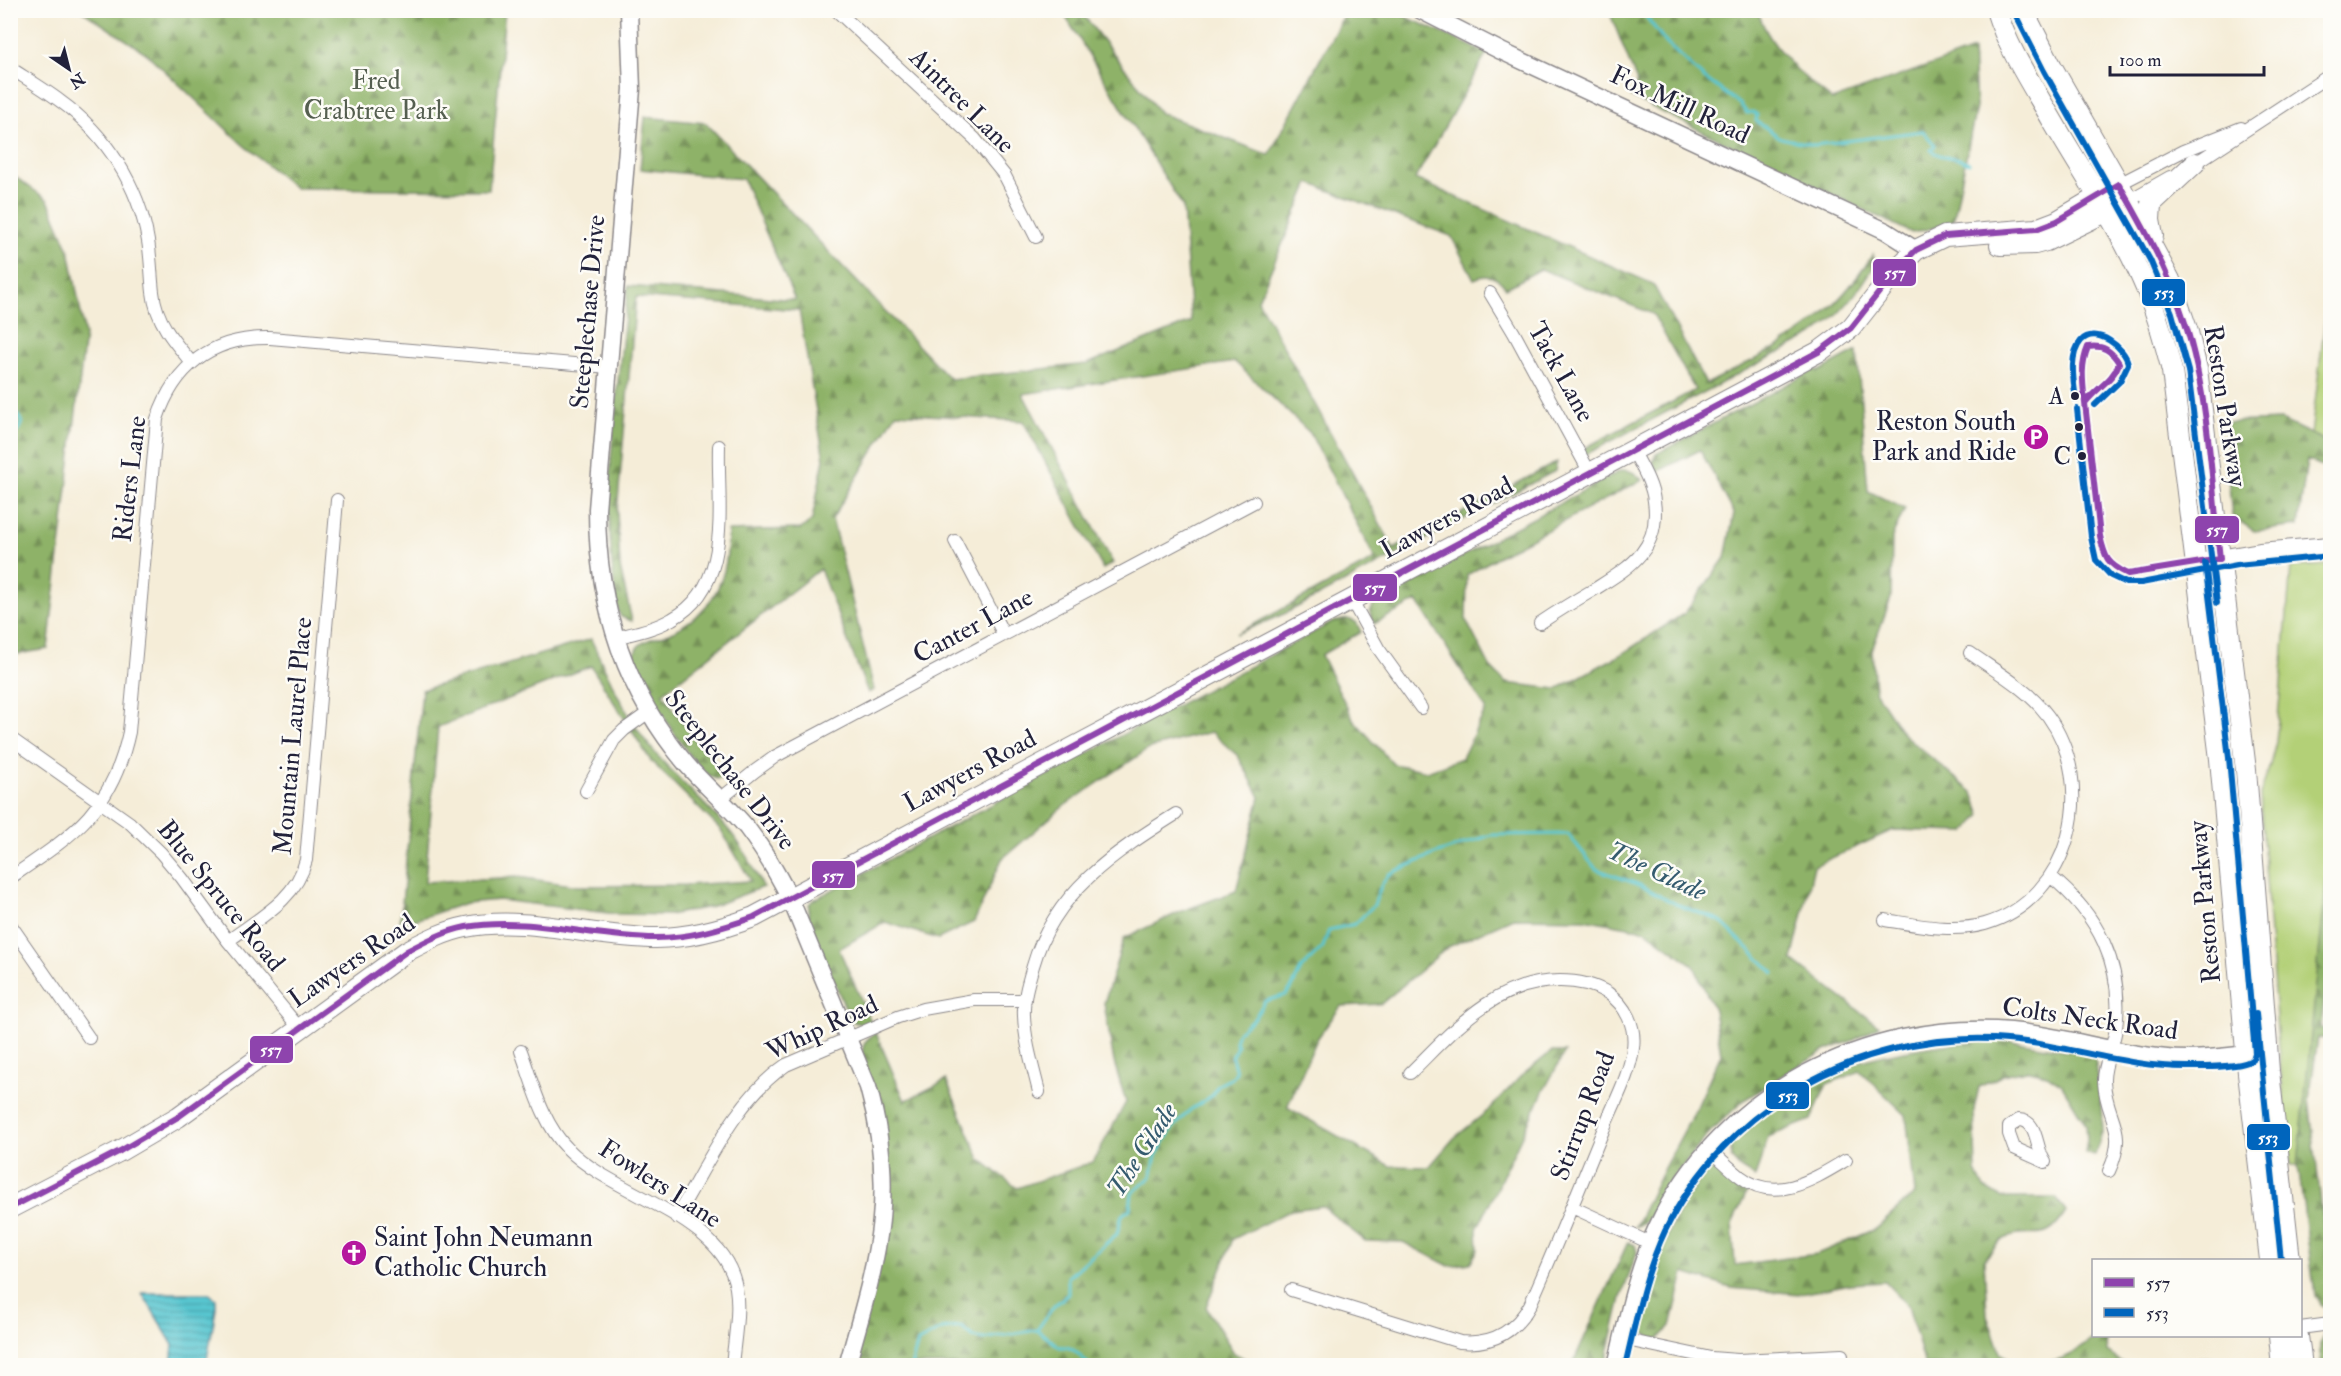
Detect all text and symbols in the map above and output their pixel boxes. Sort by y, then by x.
north arrow [39,39,99,99]
scale bar [2110,39,2264,77]
street label: Aintree Lane [902,41,1021,160]
text: 100 m [2119,49,2162,72]
street label: Fox Mill Road [1605,59,1755,151]
park label: Fred Crabtree Park [304,65,449,127]
text: N [65,68,89,93]
street label: Steeplechase Drive [564,214,613,410]
line badge: 557 [1872,258,1917,287]
text: 557 [1884,263,1906,283]
line badge: 553 [2141,278,2186,307]
text: 553 [2154,283,2174,303]
street label: Tack Lane [1521,316,1602,428]
street label: Reston Parkway [2196,323,2254,489]
place label: A [2048,381,2064,412]
marker: A [2069,390,2081,402]
place label: Reston South Park and Ride [1872,406,2016,468]
street label: Riders Lane [106,414,154,544]
unlabelled marker [2073,421,2085,433]
parking icon: Reston South Park and Ride [2021,422,2051,452]
place label: C [2053,441,2071,472]
marker: C [2076,450,2088,462]
street label: Lawyers Road [1375,470,1519,566]
line badge: 557 [2194,515,2240,544]
text: 557 [2206,520,2228,540]
line badge: 557 [1352,573,1398,602]
text: 557 [1364,578,1386,598]
street label: Canter Lane [908,581,1039,671]
street label: Mountain Laurel Place [267,616,319,856]
street label: Steeplechase Drive [657,683,803,857]
street label: Lawyers Road [898,723,1042,819]
street label: Blue Spruce Road [150,814,292,979]
street label: Reston Parkway [2182,819,2228,985]
water label: The Glade [1602,834,1713,909]
line badge: 557 [811,860,856,889]
text: 557 [822,866,844,886]
street label: Lawyers Road [283,907,422,1015]
street label: Whip Road [760,988,884,1069]
street label: Colts Neck Road [2000,991,2180,1047]
line badge: 557 [249,1035,294,1064]
text: 557 [260,1040,282,1060]
street label: Stirrup Road [1544,1047,1623,1185]
line badge: 553 [1765,1081,1810,1110]
text: 553 [1778,1086,1798,1106]
water label: The Glade [1099,1096,1185,1203]
line badge: 553 [2246,1123,2291,1151]
text: 553 [2258,1128,2278,1148]
street label: Fowlers Lane [593,1133,727,1235]
place label: Saint John Neumann Catholic Church [374,1222,593,1284]
church icon: Saint John Neumann Catholic Church [339,1238,369,1268]
legend [2092,1259,2302,1337]
text: 557 [2146,1272,2170,1295]
text: 553 [2146,1302,2169,1325]

